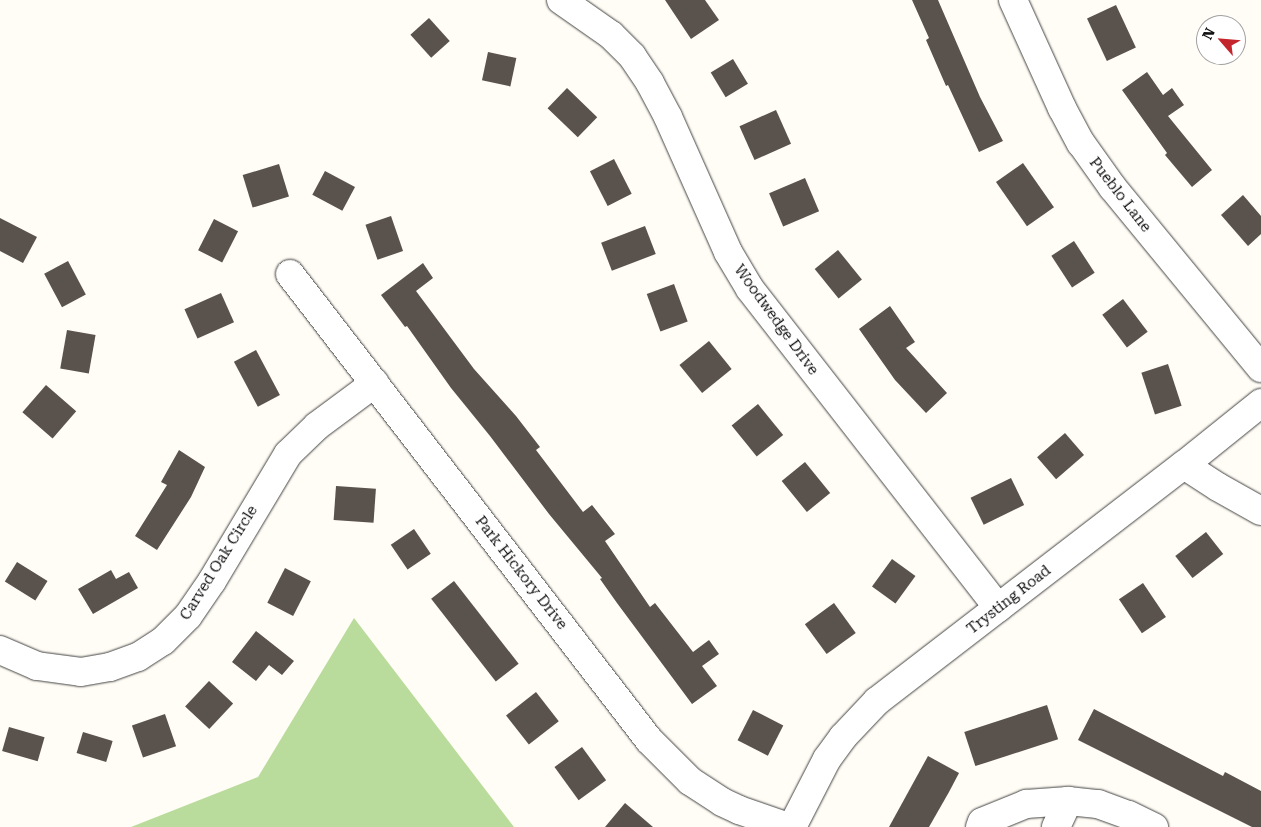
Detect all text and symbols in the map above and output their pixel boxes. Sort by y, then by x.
north arrow [1196,15,1246,65]
text: N [1199,25,1218,42]
street label: Pueblo Lane [1085,154,1155,236]
street label: Woodwedge Drive [730,261,822,379]
street label: Carved Oak Circle [176,502,262,624]
street label: Park Hickory Drive [471,513,571,633]
street label: Trysting Road [964,562,1054,638]

